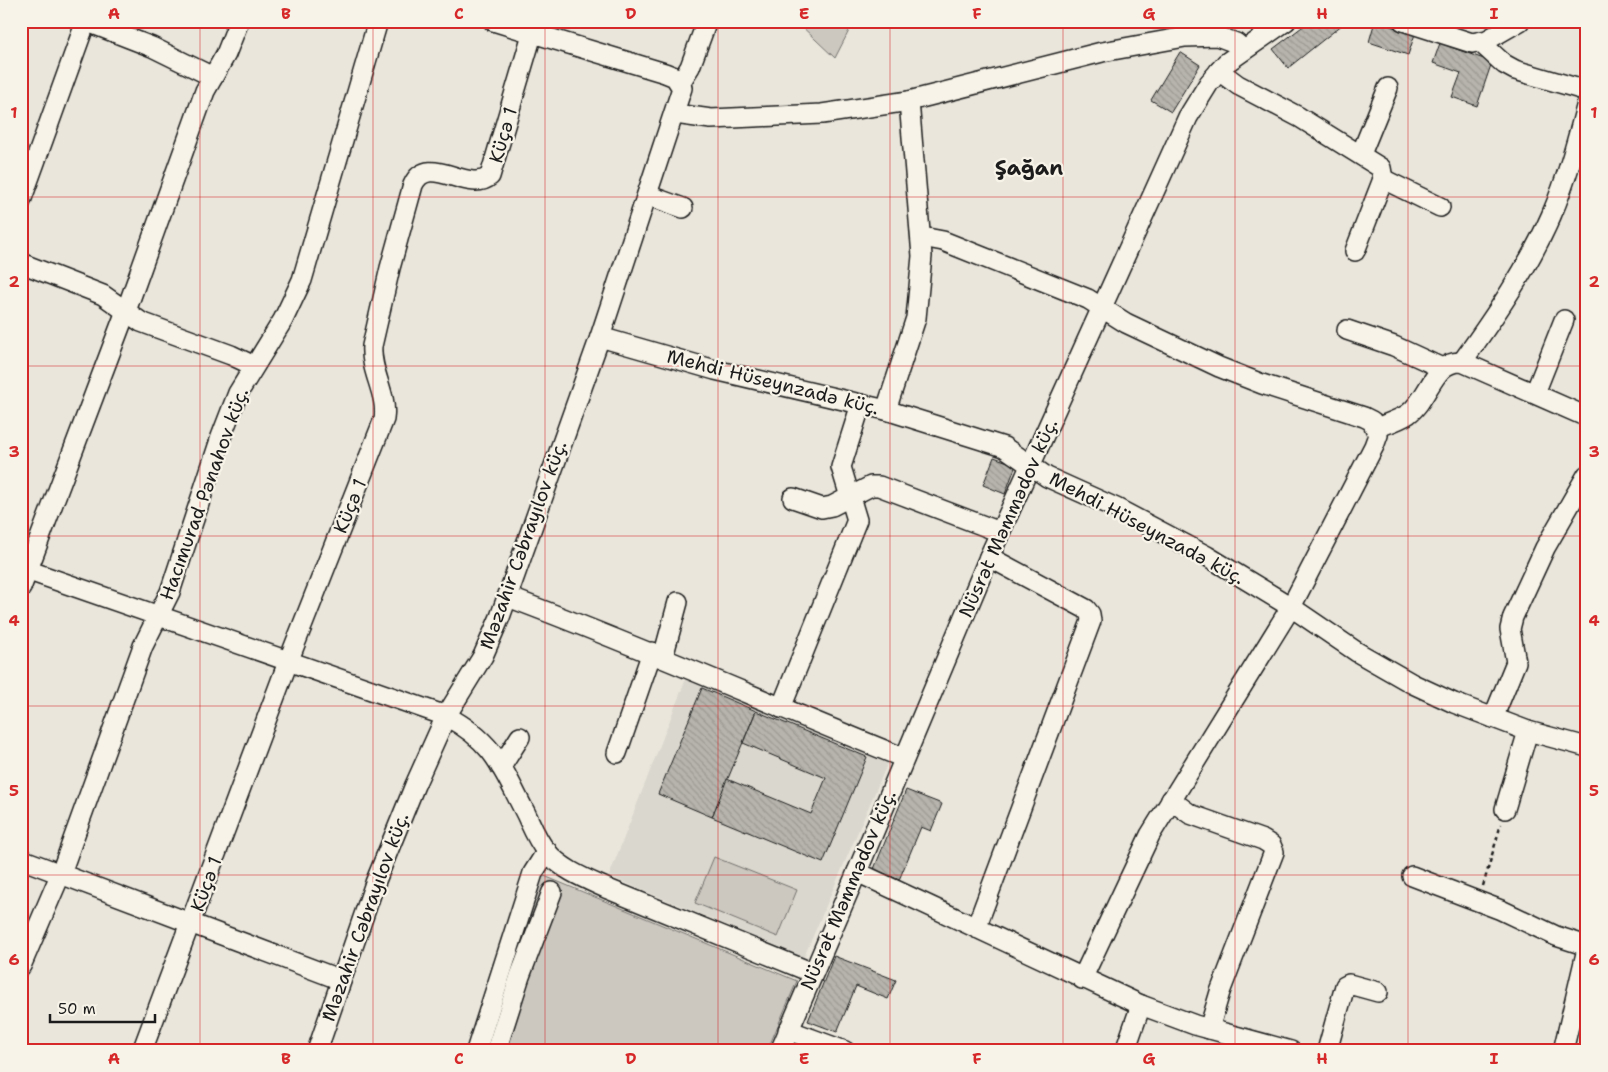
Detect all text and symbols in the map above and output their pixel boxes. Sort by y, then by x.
text: A [108,3,120,24]
text: B [281,3,291,24]
text: C [454,3,464,24]
text: D [625,3,637,24]
text: E [799,3,809,24]
text: F [972,3,982,24]
text: G [1143,3,1156,24]
text: H [1316,3,1328,24]
text: I [1490,3,1499,24]
text: 1 [10,102,18,123]
text: 1 [1590,102,1598,123]
street label: Küçə 1 [483,104,523,166]
district label: Şağan [995,154,1063,182]
text: 2 [8,271,20,292]
text: 2 [1588,271,1600,292]
street label: Mehdi Hüseynzadə küç. [664,344,882,420]
street label: Hacımurad Pənahov küç. [154,384,254,604]
street label: Nüsrət Məmmədov küç. [953,415,1063,621]
street label: Məzahir Cəbrayılov küç. [474,437,572,653]
text: 3 [8,441,20,462]
text: 3 [1588,441,1600,462]
street label: Mehdi Hüseynzadə küç. [1045,466,1249,590]
street label: Küçə 1 [328,475,372,537]
text: 4 [8,610,20,631]
text: 4 [1588,610,1600,631]
text: 5 [9,780,19,801]
text: 5 [1589,780,1599,801]
street label: Nüsrət Məmmədov küç. [794,786,902,994]
street label: Məzahir Cəbrayılov küç. [316,809,414,1025]
street label: Küçə 1 [185,853,227,915]
text: 6 [8,949,20,970]
text: 6 [1588,949,1600,970]
scale bar [50,992,155,1024]
text: 50 m [58,999,96,1019]
text: A [108,1048,120,1069]
text: B [281,1048,291,1069]
text: C [454,1048,464,1069]
text: D [625,1048,637,1069]
text: E [799,1048,809,1069]
text: F [972,1048,982,1069]
text: G [1143,1048,1156,1069]
text: H [1316,1048,1328,1069]
text: I [1490,1048,1499,1069]

